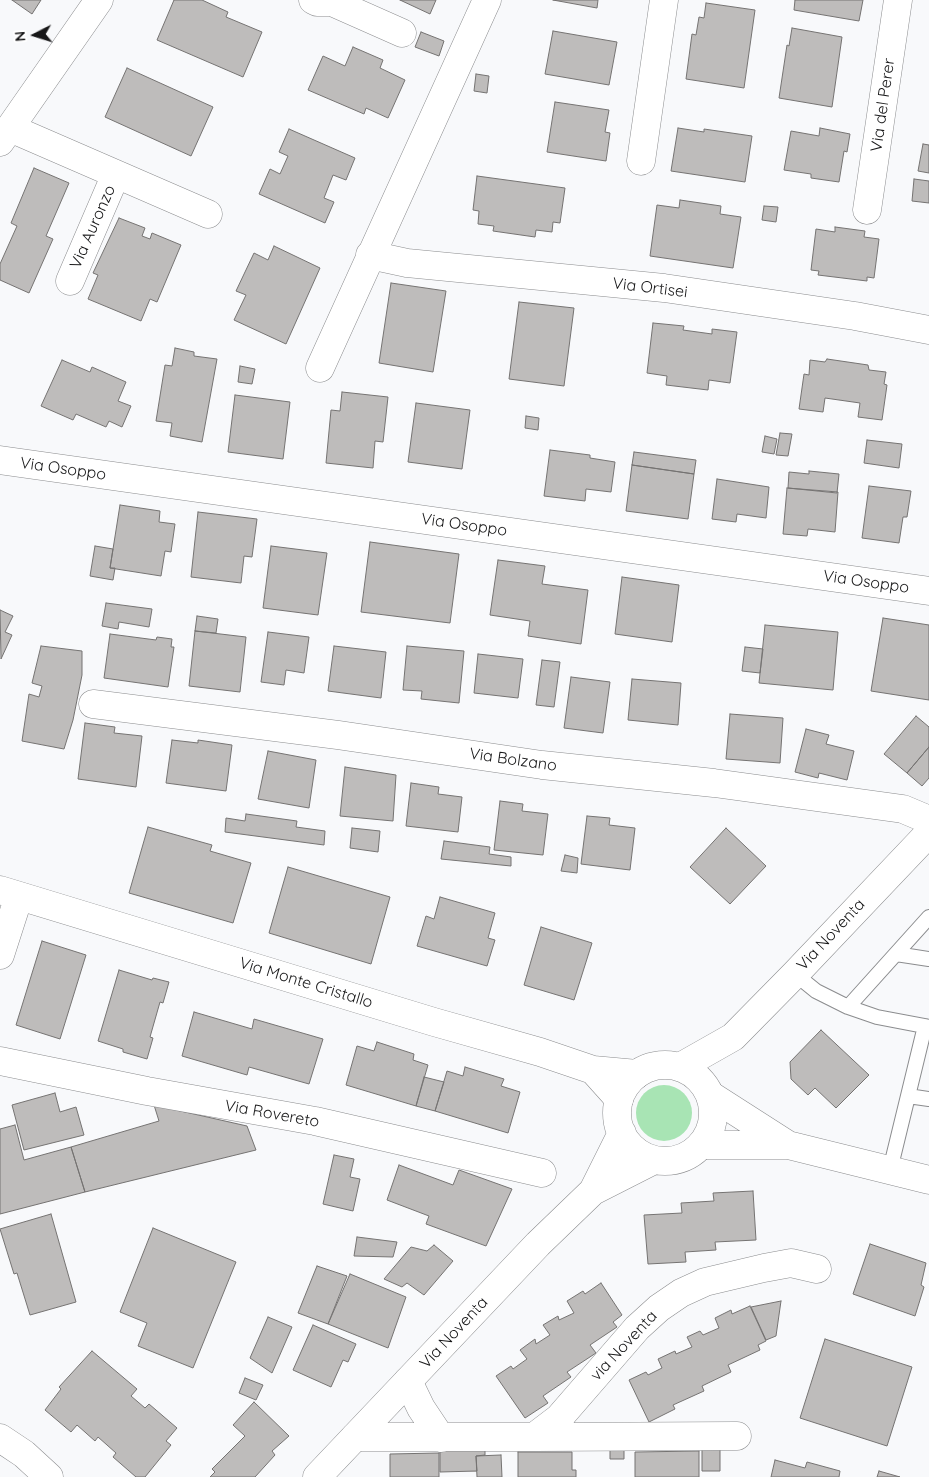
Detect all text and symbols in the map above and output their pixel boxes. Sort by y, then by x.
north arrow [10,10,60,60]
text: N [11,30,29,42]
street label: Via del Perer [867,57,899,153]
street label: Via Auronzo [66,182,120,272]
street label: Via Ortisei [611,274,689,302]
street label: Via Osoppo [19,453,107,485]
street label: Via Osoppo [420,509,508,541]
street label: Via Osoppo [822,566,910,598]
street label: Via Bolzano [468,744,558,776]
street label: Via Noventa [793,895,869,975]
street label: Via Monte Cristallo [237,954,375,1012]
street label: Via Rovereto [223,1096,321,1132]
street label: Via Noventa [416,1293,492,1373]
street label: via Noventa [587,1307,661,1385]

